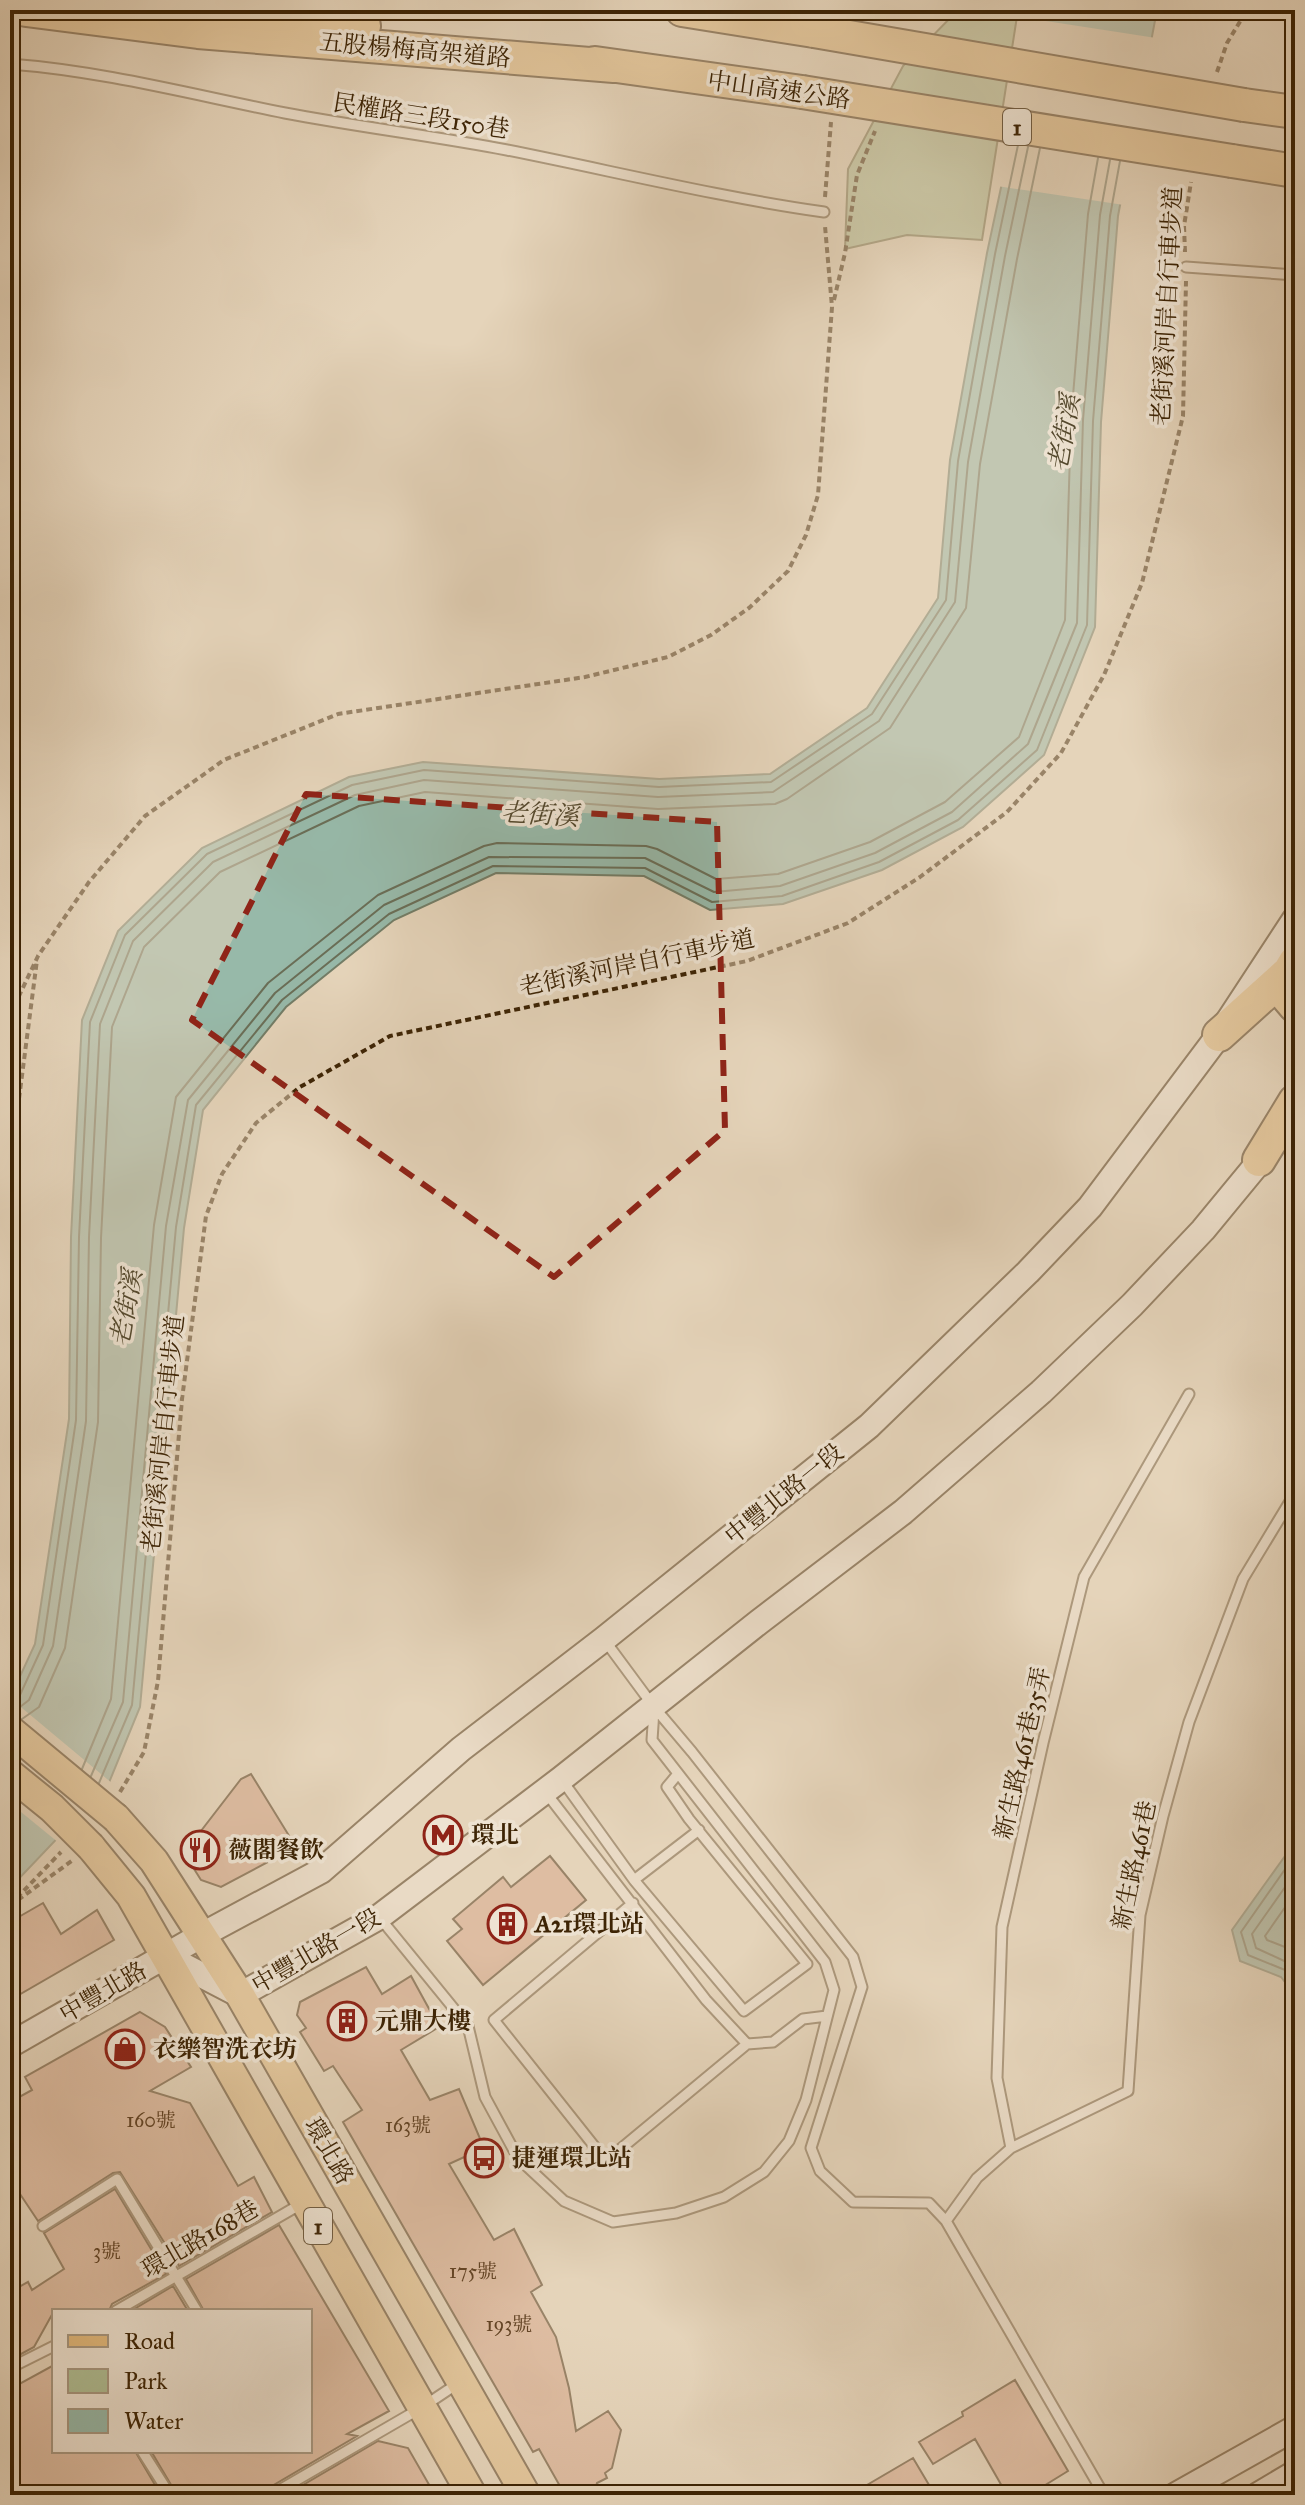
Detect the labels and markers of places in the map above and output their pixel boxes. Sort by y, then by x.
metro station icon: 環北 [422,1814,464,1856]
place label: 環北 [471,1820,519,1850]
restaurant icon: 薇閣餐飲 [179,1829,221,1871]
place label: 薇閣餐飲 [228,1835,324,1865]
building icon: A21環北站 [486,1903,528,1945]
place label: A21環北站 [533,1909,644,1939]
building icon: 元鼎大樓 [326,2000,368,2042]
place label: 元鼎大樓 [375,2006,471,2036]
shop icon: 衣樂智洗衣坊 [104,2028,146,2070]
place label: 衣樂智洗衣坊 [153,2034,297,2064]
bus stop icon: 捷運環北站 [463,2137,505,2179]
place label: 捷運環北站 [512,2143,632,2173]

